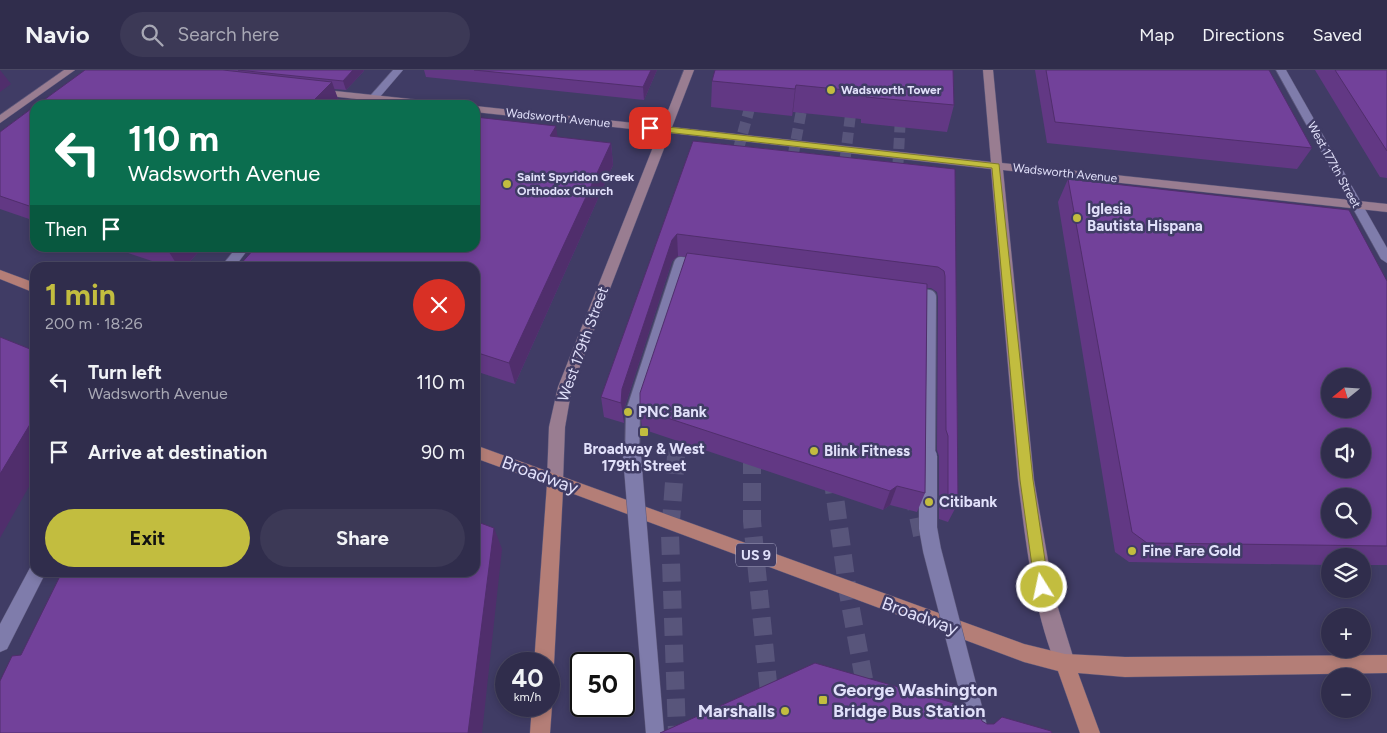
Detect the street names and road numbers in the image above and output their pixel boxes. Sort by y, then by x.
street label: Wadsworth Avenue [505,106,611,130]
street label: West 177th Street [1305,119,1364,211]
street label: Wadsworth Avenue [1012,161,1118,185]
street label: West 179th Street [554,284,612,404]
street label: Broadway [499,451,582,499]
road number: US 9 [736,544,776,566]
street label: Broadway [879,592,962,640]

